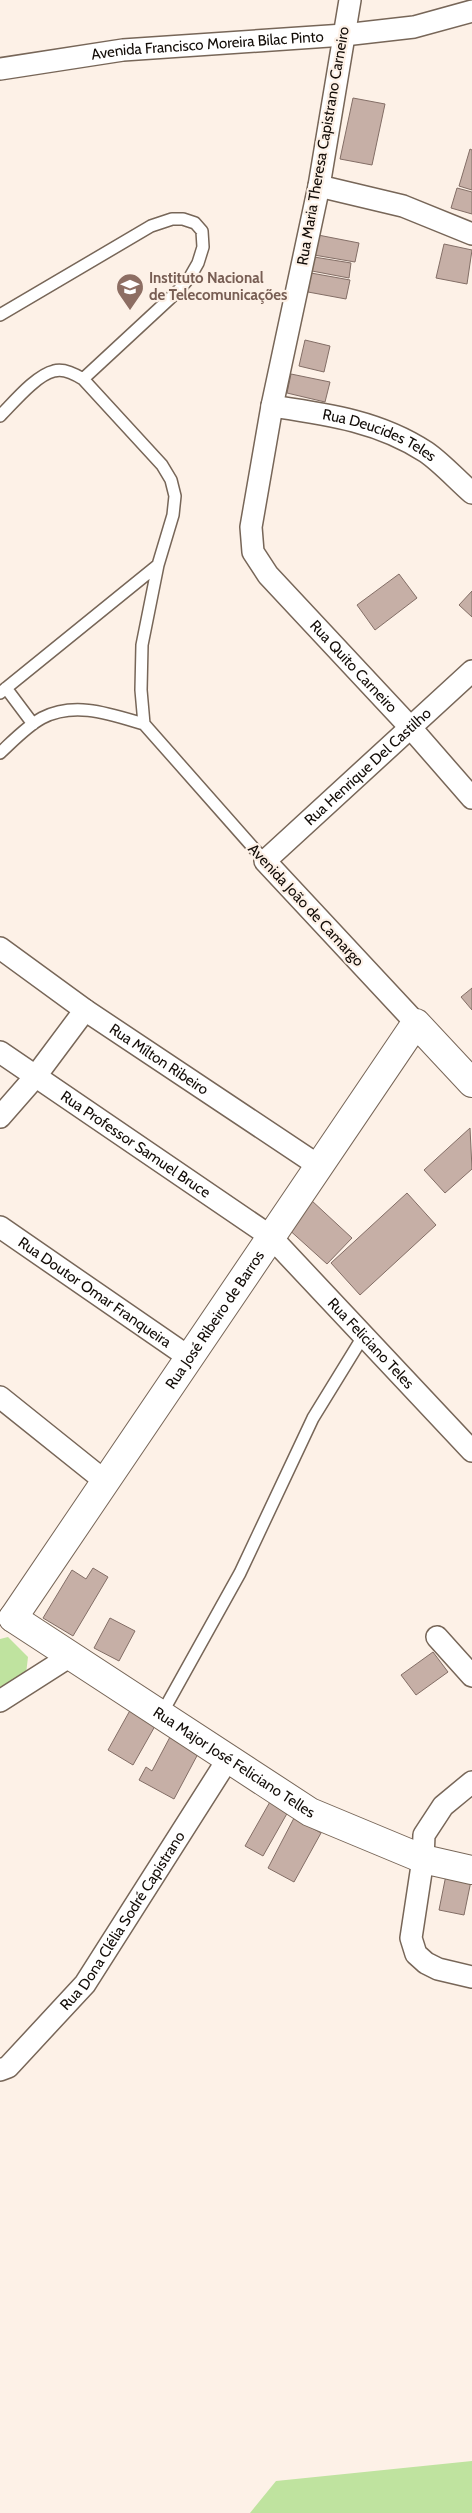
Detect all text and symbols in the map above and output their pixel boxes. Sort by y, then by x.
street label: Rua Maria Theresa Capistrano Carneiro [293,25,353,267]
street label: Avenida Francisco Moreira Bilac Pinto [90,27,324,64]
place label: Instituto Nacional de Telecomunicações [149,269,287,304]
school or university icon: Instituto Nacional de Telecomunicações [115,272,145,311]
street label: Rua Deucides Teles [321,405,440,465]
street label: Rua Quito Carneiro [306,617,401,716]
street label: Rua Henrique Del Castilho [301,704,435,829]
street label: Avenida João de Camargo [244,840,368,970]
street label: Rua Mílton Ribeiro [106,1020,212,1099]
street label: Rua Professor Samuel Bruce [57,1087,214,1202]
street label: Rua Doutor Omar Franqueira [15,1233,175,1352]
street label: Rua José Ribeiro de Barros [162,1247,268,1393]
street label: Rua Feliciano Teles [324,1294,418,1392]
street label: Rua Major José Feliciano Telles [150,1703,317,1822]
street label: Rua Dona Clélia Sodré Capistrano [56,1828,189,2014]

